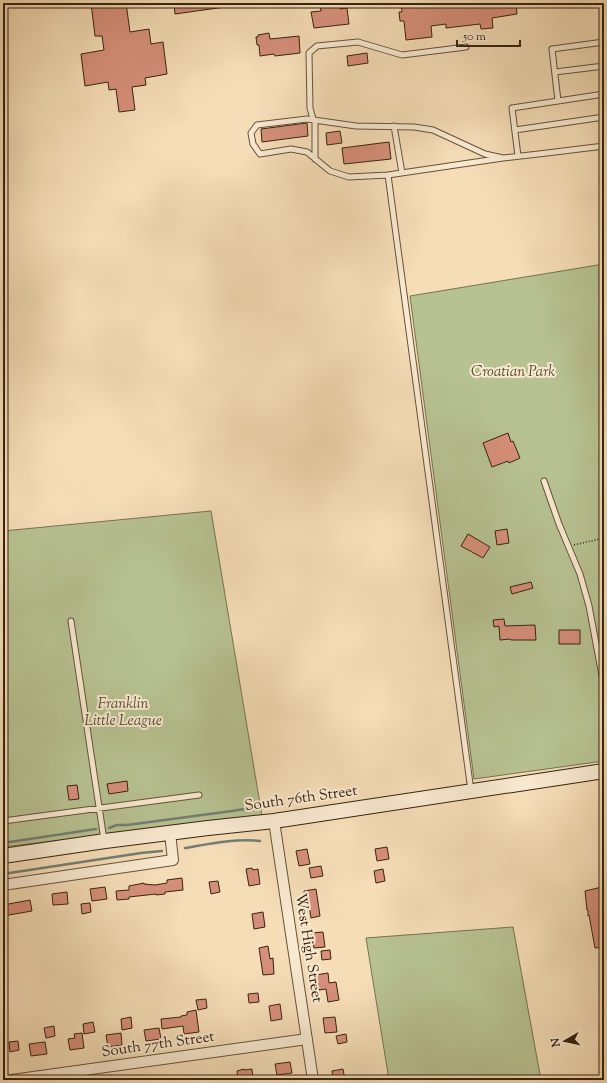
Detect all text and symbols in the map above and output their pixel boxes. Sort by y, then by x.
scale bar [457,22,520,48]
text: 50 m [462,28,486,46]
park label: Croatian Park [471,362,555,383]
park label: Franklin Little League [84,694,162,732]
street label: South 76th Street [243,781,359,817]
street label: West High Street [289,892,327,1004]
north arrow [545,1021,585,1061]
street label: South 77th Street [100,1027,216,1063]
text: N [547,1037,565,1049]

